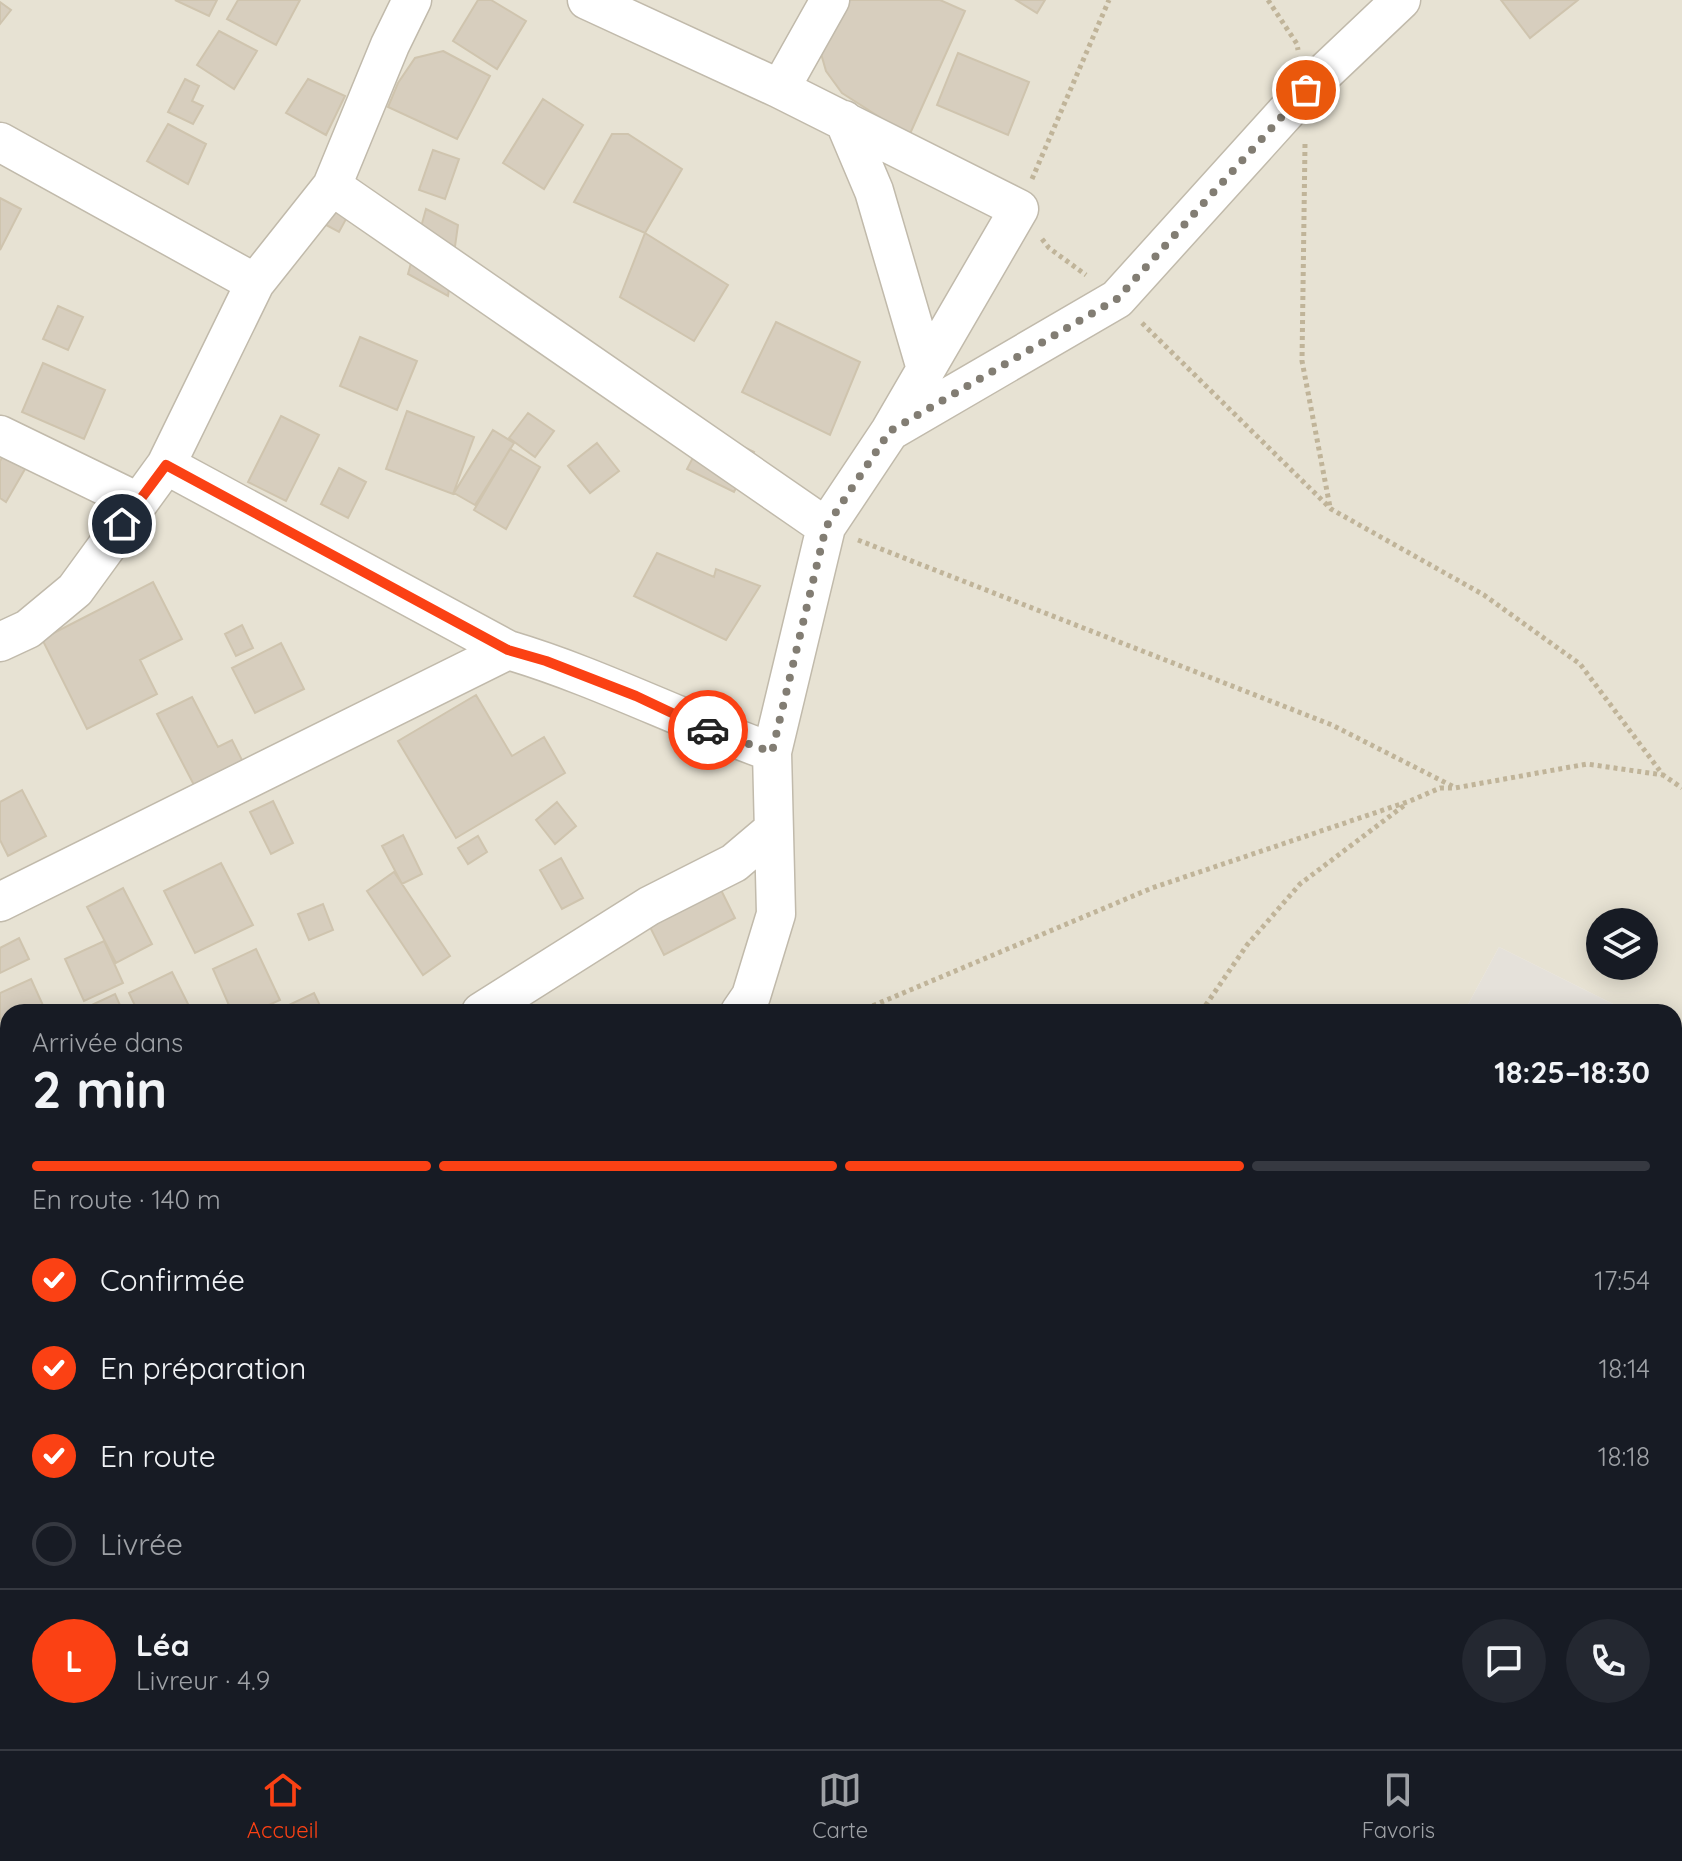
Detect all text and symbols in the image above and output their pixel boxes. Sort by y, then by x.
pin [1272,56,1340,124]
icon: bag [1284,68,1328,112]
pin [88,490,156,558]
icon: home [100,502,144,546]
courier [668,690,748,770]
icon: car [686,708,730,752]
map controls [1586,908,1658,980]
button: layers [1586,908,1658,980]
text: Arrivée dans [32,1026,183,1059]
text: 18:25–18:30 [1494,1053,1650,1091]
text: 2 min [32,1056,167,1121]
text: En route · 140 m [32,1183,221,1216]
icon: check [32,1258,76,1302]
text: Confirmée [100,1261,245,1299]
text: 17:54 [1594,1264,1650,1297]
icon: check [32,1346,76,1390]
text: En préparation [100,1349,306,1387]
text: 18:14 [1599,1352,1650,1385]
icon: check [32,1434,76,1478]
text: En route [100,1437,216,1475]
text: 18:18 [1598,1440,1650,1473]
text: Livrée [100,1525,183,1563]
button: chat [1462,1619,1546,1703]
button: phone [1566,1619,1650,1703]
text: Léa [136,1626,190,1664]
text: L [66,1642,82,1680]
text: Livreur · 4.9 [136,1664,270,1697]
tab: Accueil [247,1768,319,1844]
tab: Carte [812,1768,868,1844]
tab: Favoris [1362,1768,1435,1844]

